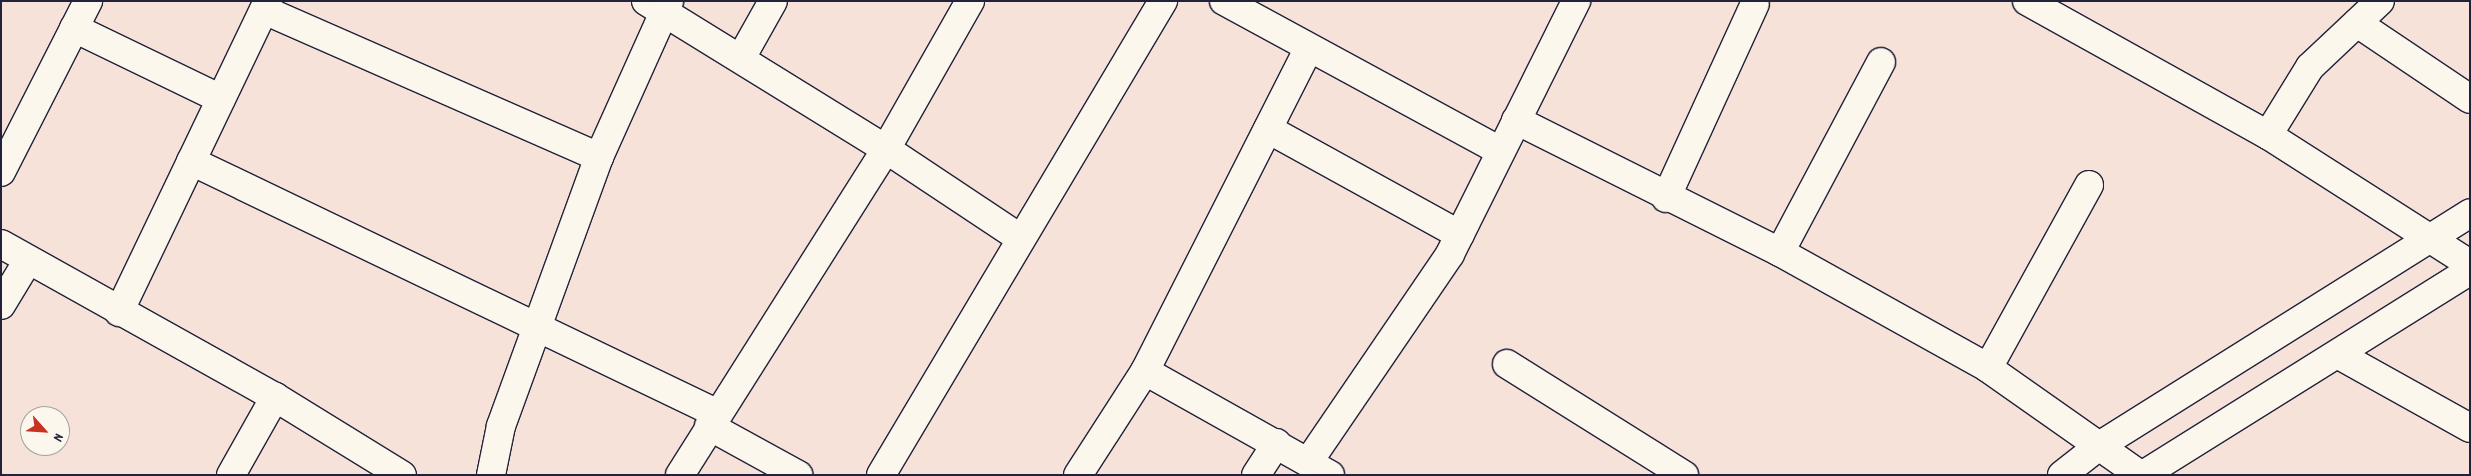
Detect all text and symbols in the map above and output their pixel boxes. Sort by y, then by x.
north arrow [20,406,70,456]
text: N [47,430,68,445]

